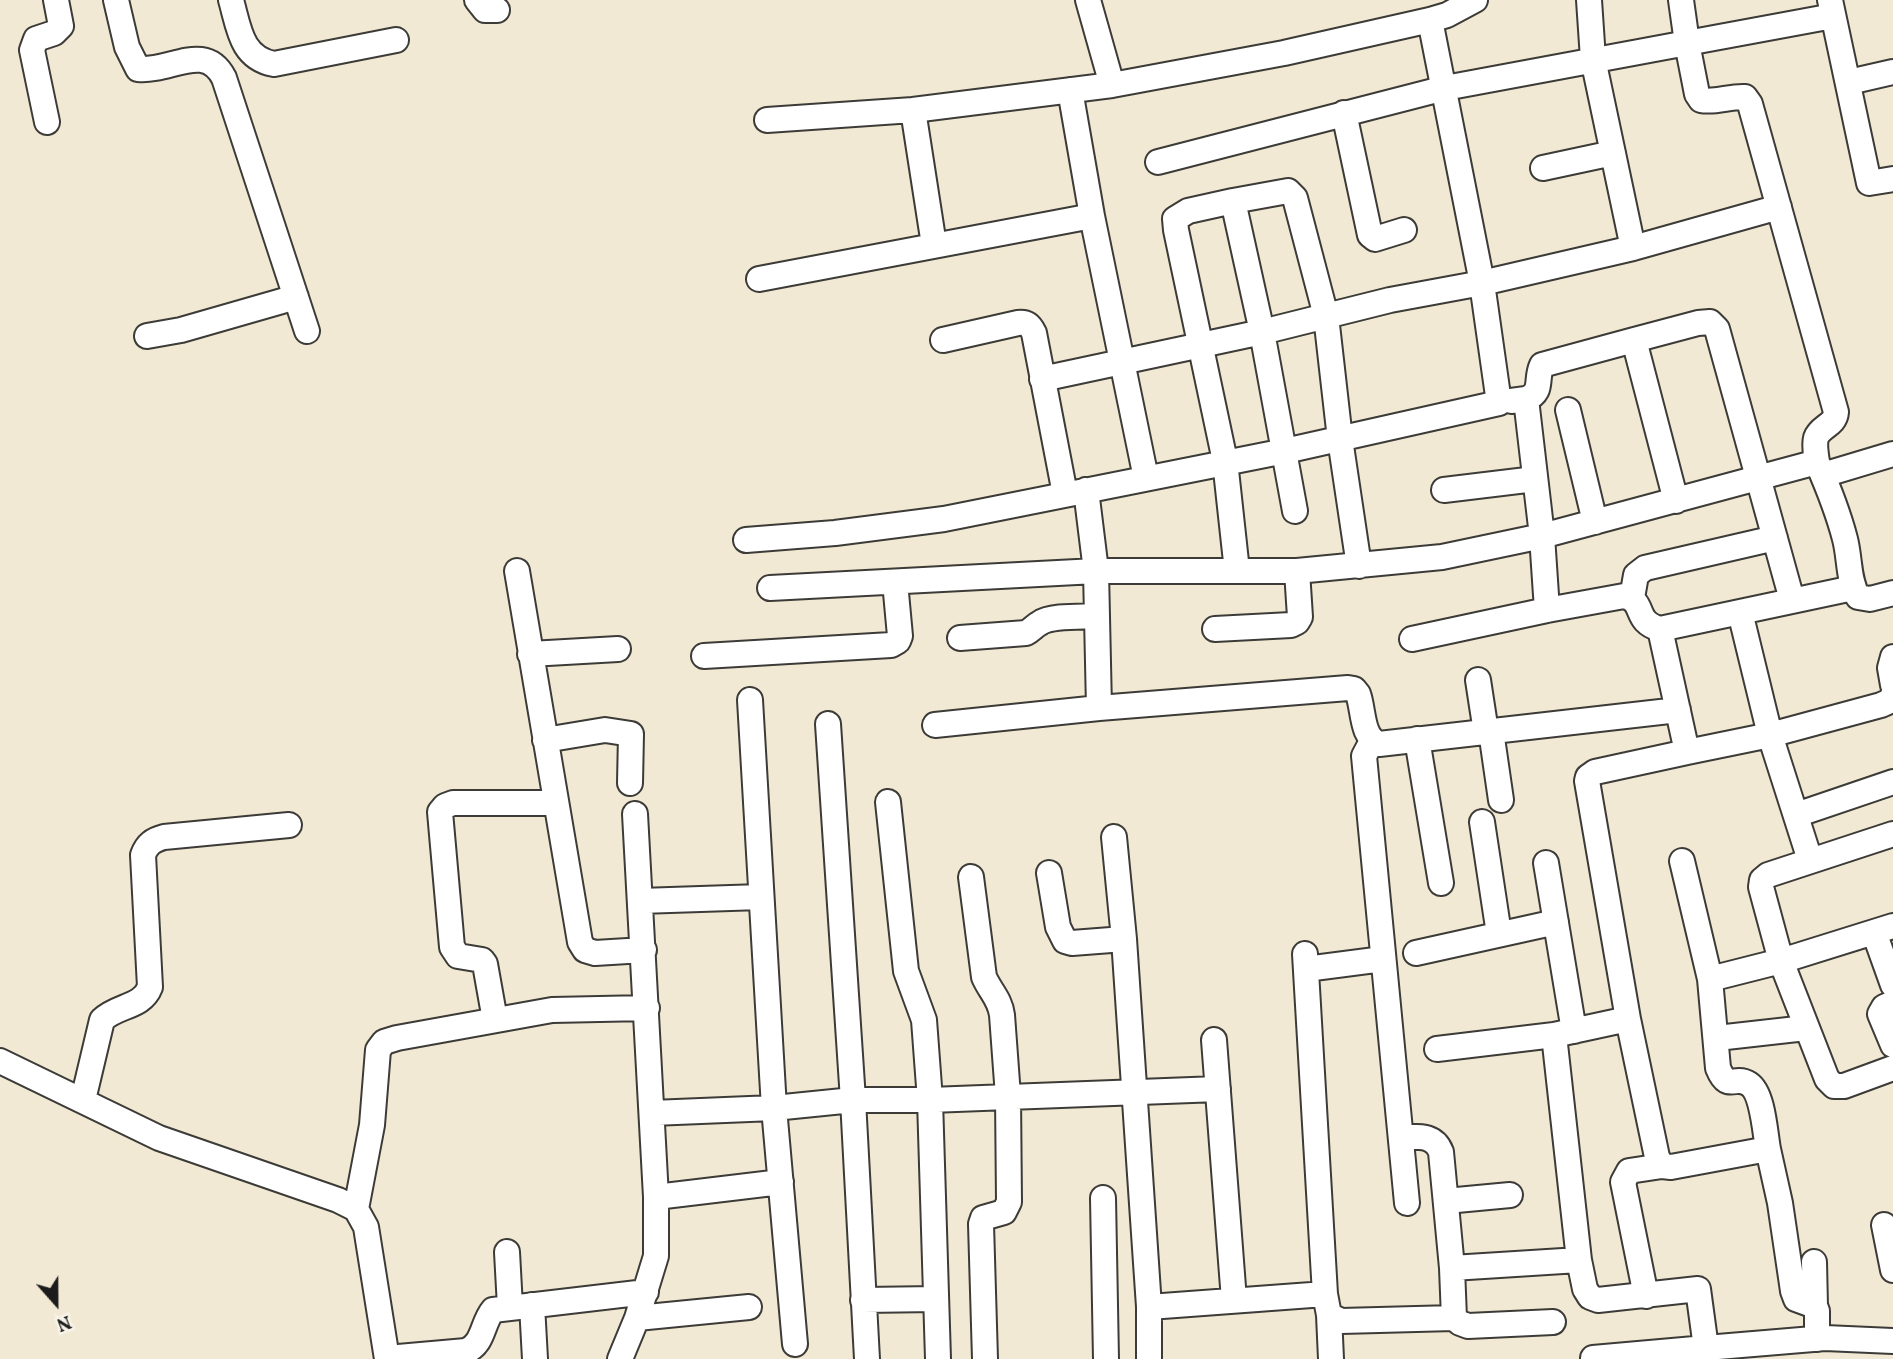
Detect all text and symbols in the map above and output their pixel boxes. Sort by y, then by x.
north arrow [21,1268,91,1338]
text: N [52,1308,75,1337]

